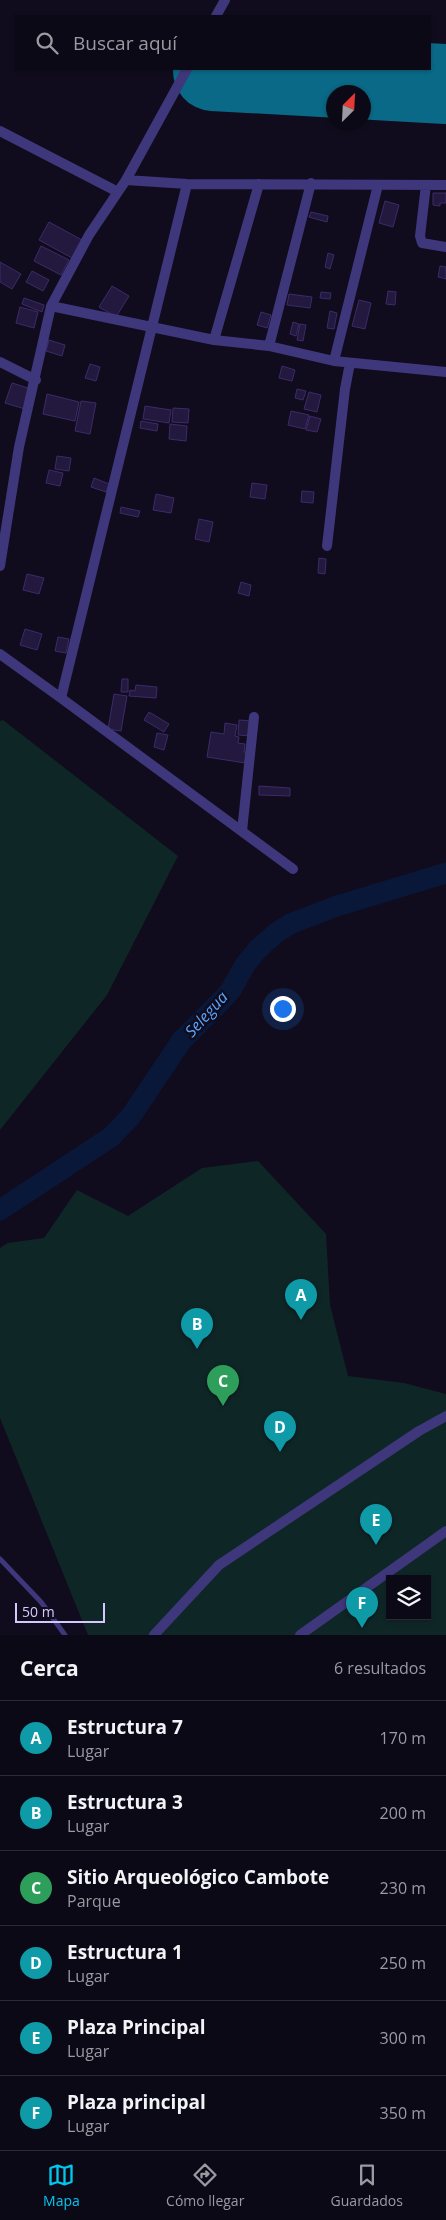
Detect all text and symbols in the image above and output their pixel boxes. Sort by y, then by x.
search box [15,15,431,70]
icon: search [33,29,61,57]
text: Buscar aquí [73,30,177,56]
north arrow [326,85,371,130]
water label: Selegua [180,986,232,1042]
your location [270,996,296,1022]
pin: A [285,1279,317,1320]
pin: B [181,1308,213,1349]
pin: C [207,1365,239,1406]
pin: D [264,1411,296,1452]
pin: E [360,1504,392,1545]
map controls [386,1575,431,1620]
button: layers [386,1575,431,1620]
pin: F [346,1587,378,1628]
scale bar [15,1600,105,1623]
text: 50 m [22,1602,55,1621]
text: Cerca [20,1654,79,1682]
text: 6 resultados [334,1657,426,1679]
text: Estructura 7 [67,1714,183,1740]
text: A [30,1727,42,1749]
text: 170 m [380,1727,426,1749]
text: Lugar [67,1740,109,1762]
text: Estructura 3 [67,1789,183,1815]
text: B [31,1802,41,1824]
text: 200 m [380,1802,426,1824]
text: Lugar [67,1815,109,1837]
text: Sitio Arqueológico Cambote [67,1864,329,1890]
text: C [31,1877,41,1899]
text: 230 m [380,1877,426,1899]
text: Parque [67,1890,121,1912]
text: Estructura 1 [67,1939,183,1965]
text: D [30,1952,42,1974]
text: 250 m [380,1952,426,1974]
text: Lugar [67,1965,109,1987]
text: Plaza Principal [67,2014,206,2040]
text: E [32,2027,40,2049]
text: 300 m [380,2027,426,2049]
text: Lugar [67,2040,109,2062]
text: Plaza principal [67,2089,206,2115]
text: F [32,2102,40,2124]
text: 350 m [380,2102,426,2124]
text: Lugar [67,2115,109,2137]
tab: Mapa [43,2161,80,2210]
tab: Cómo llegar [166,2161,244,2210]
tab: Guardados [331,2161,403,2210]

